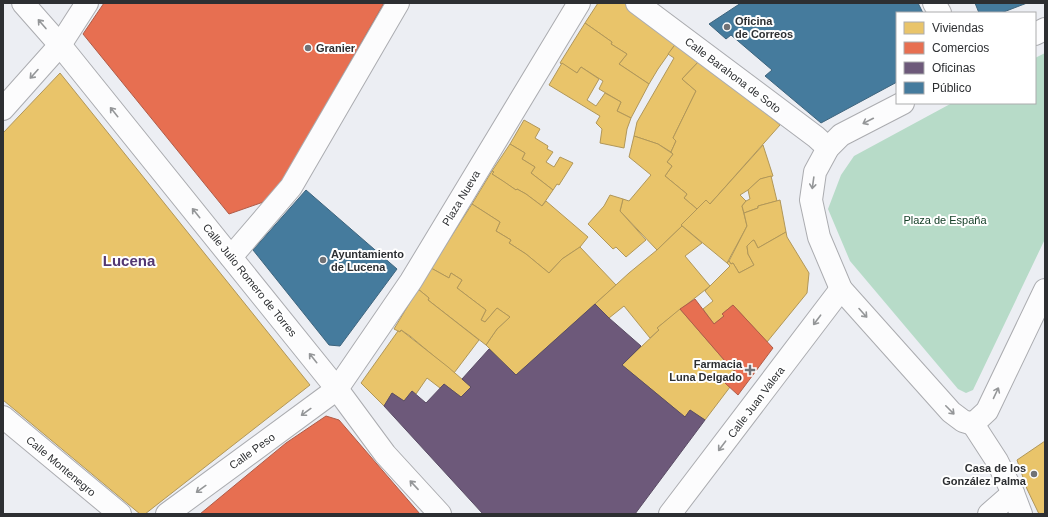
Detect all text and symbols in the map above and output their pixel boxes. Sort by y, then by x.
legend [896,12,1036,104]
place label: Oficina de Correos [735,15,793,40]
one-way arrow [37,19,46,29]
text: Viviendas [932,21,984,35]
marker: Oficina de Correos [722,22,732,32]
street label: Calle Barahona de Soto [683,35,783,115]
text: Comercios [932,41,989,55]
place label: Granier [316,42,356,54]
marker: Granier [303,43,313,53]
text: Oficinas [932,61,975,75]
one-way arrow [30,69,39,79]
text: Público [932,81,972,95]
one-way arrow [110,107,119,118]
one-way arrow [862,118,874,125]
street label: Plaza Nueva [440,167,483,228]
one-way arrow [809,176,817,189]
one-way arrow [192,208,200,219]
park label: Plaza de España [903,214,987,226]
street label: Calle Julio Romero de Torres [201,221,300,339]
place label: Ayuntamiento de Lucena [331,248,404,273]
district label: Lucena [103,252,156,269]
marker: Ayuntamiento de Lucena [318,255,328,265]
one-way arrow [858,308,867,319]
one-way arrow [813,315,821,326]
one-way arrow [308,353,317,364]
place label: Farmacia Luna Delgado [669,358,743,383]
street label: Calle Juan Valera [725,363,787,440]
marker: Farmacia Luna Delgado [745,365,755,375]
one-way arrow [993,388,1000,400]
one-way arrow [945,405,955,415]
one-way arrow [300,408,311,416]
street label: Calle Peso [227,431,277,471]
street label: Calle Montenegro [24,433,98,499]
one-way arrow [718,440,726,451]
place label: Casa de los González Palma [942,462,1027,487]
marker: Casa de los González Palma [1029,469,1039,479]
one-way arrow [409,480,419,490]
one-way arrow [196,485,207,493]

